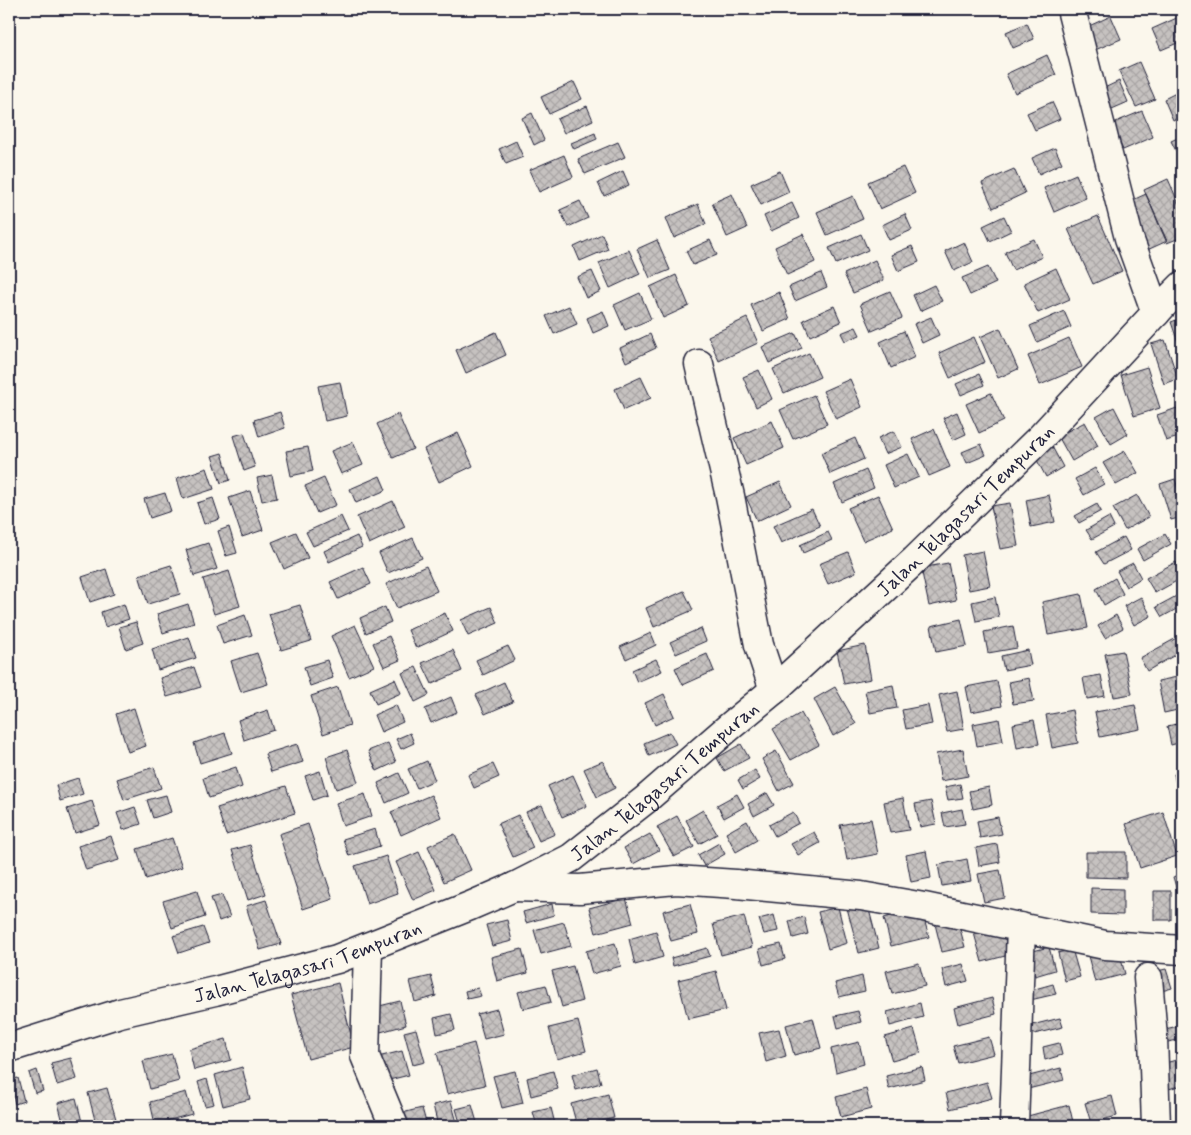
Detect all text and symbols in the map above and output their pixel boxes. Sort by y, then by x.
street label: Jalan Telagasari Tempuran [871,419,1061,604]
street label: Jalan Telagasari Tempuran [565,696,765,868]
street label: Jalan Telagasari Tempuran [191,915,426,1010]

